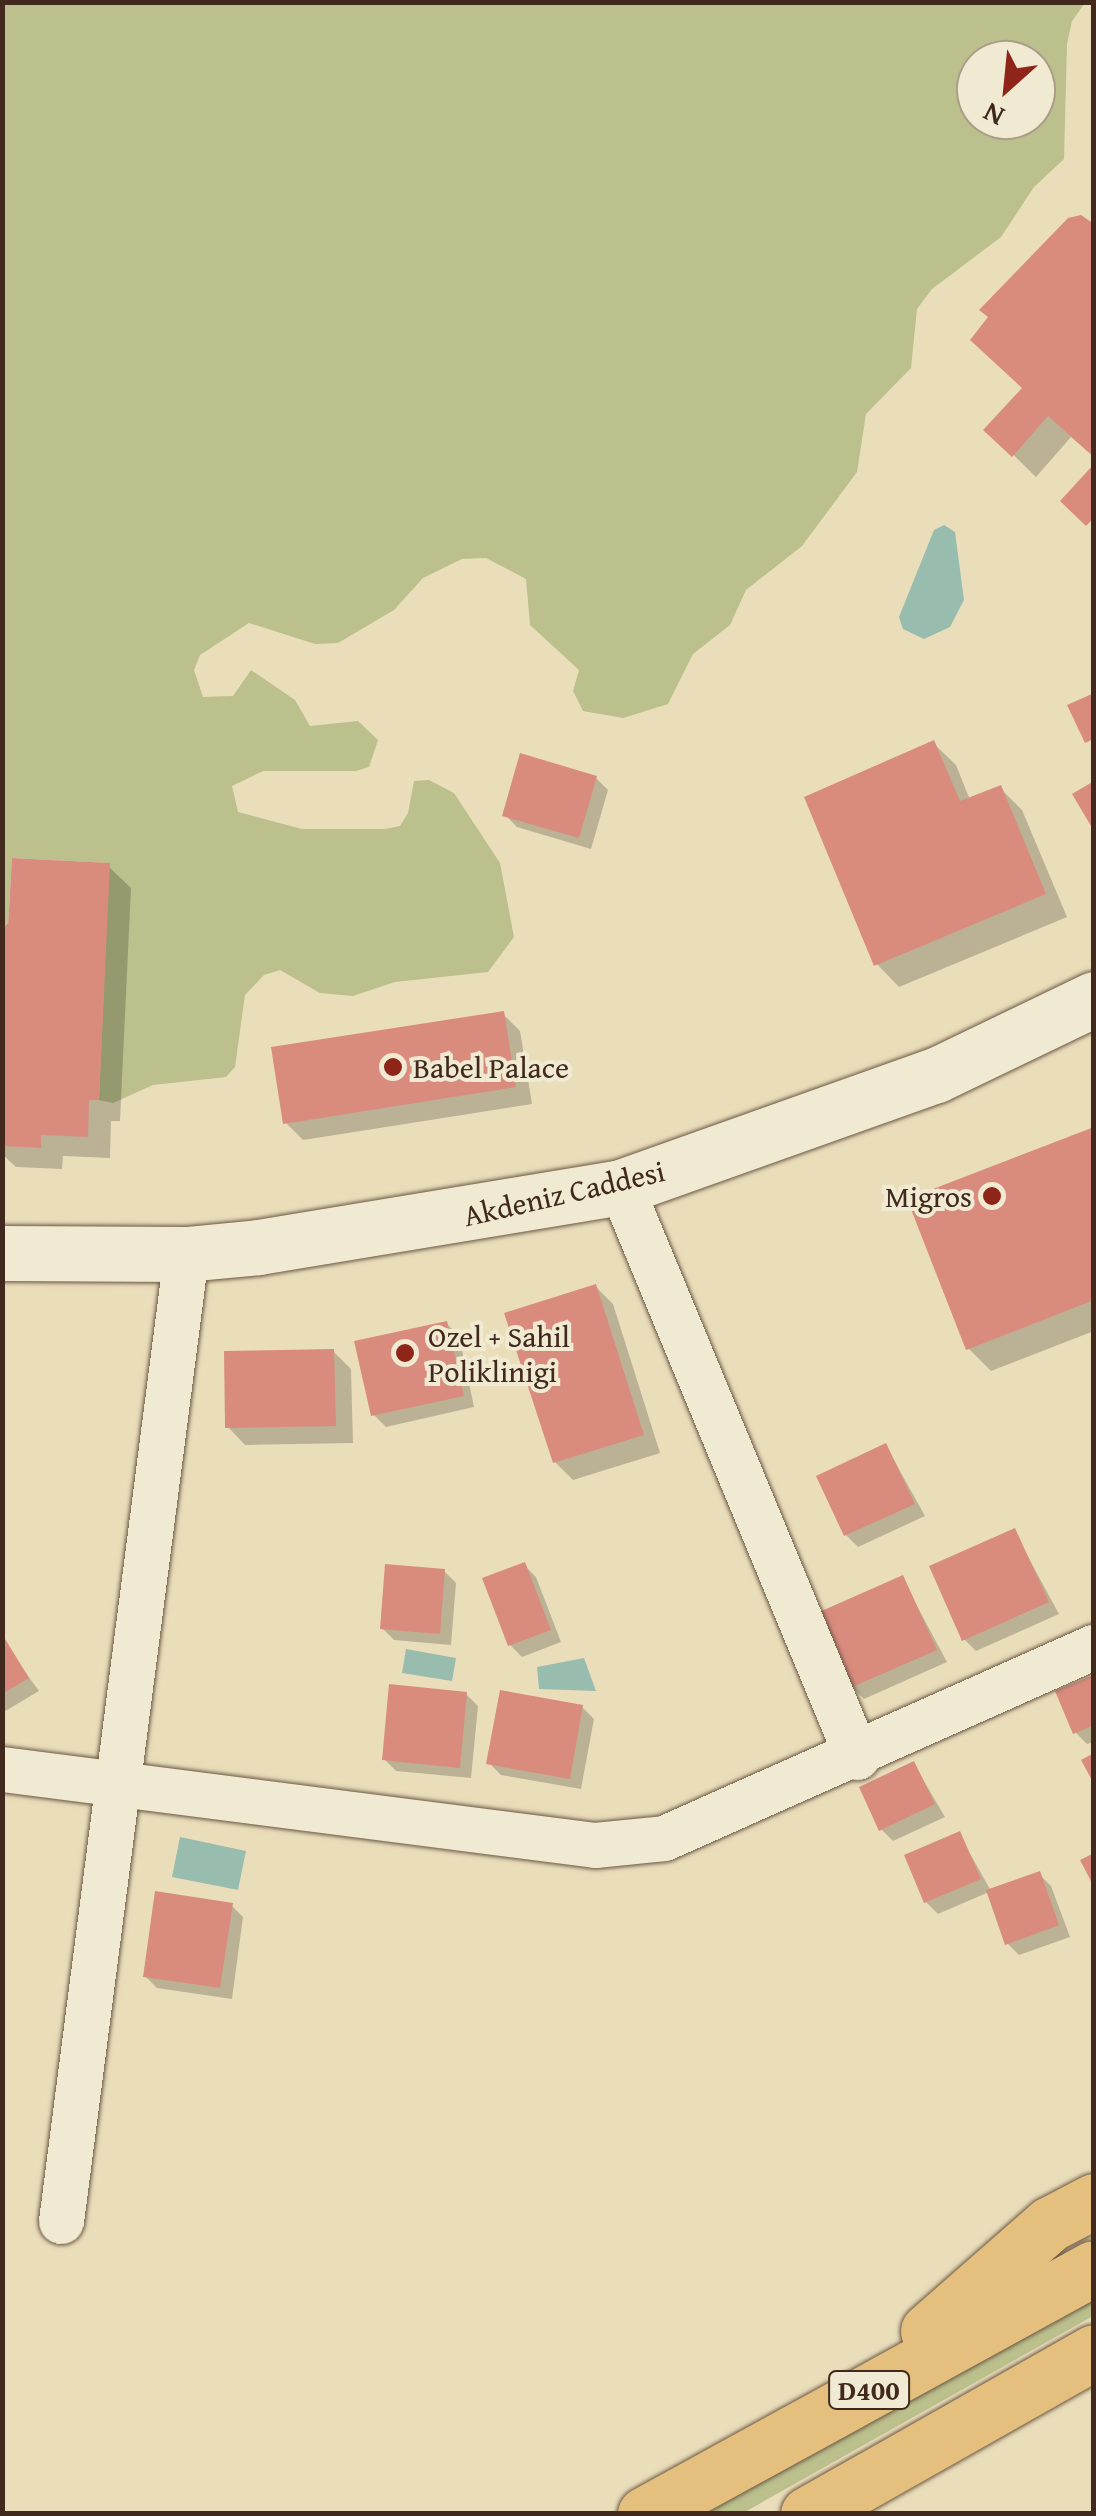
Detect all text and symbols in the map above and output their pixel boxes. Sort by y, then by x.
north arrow [956,40,1056,140]
text: N [975,93,1011,138]
place label: Babel Palace [413,1049,569,1085]
marker: Babel Palace [382,1056,404,1078]
street label: Akdeniz Caddesi [460,1152,668,1234]
place label: Migros [885,1178,972,1214]
marker: Migros [981,1185,1003,1207]
place label: Ozel + Sahil Poliklinigi [428,1318,570,1388]
marker: Ozel + Sahil Poliklinigi [392,1340,418,1366]
road number: D400 [826,2367,912,2413]

